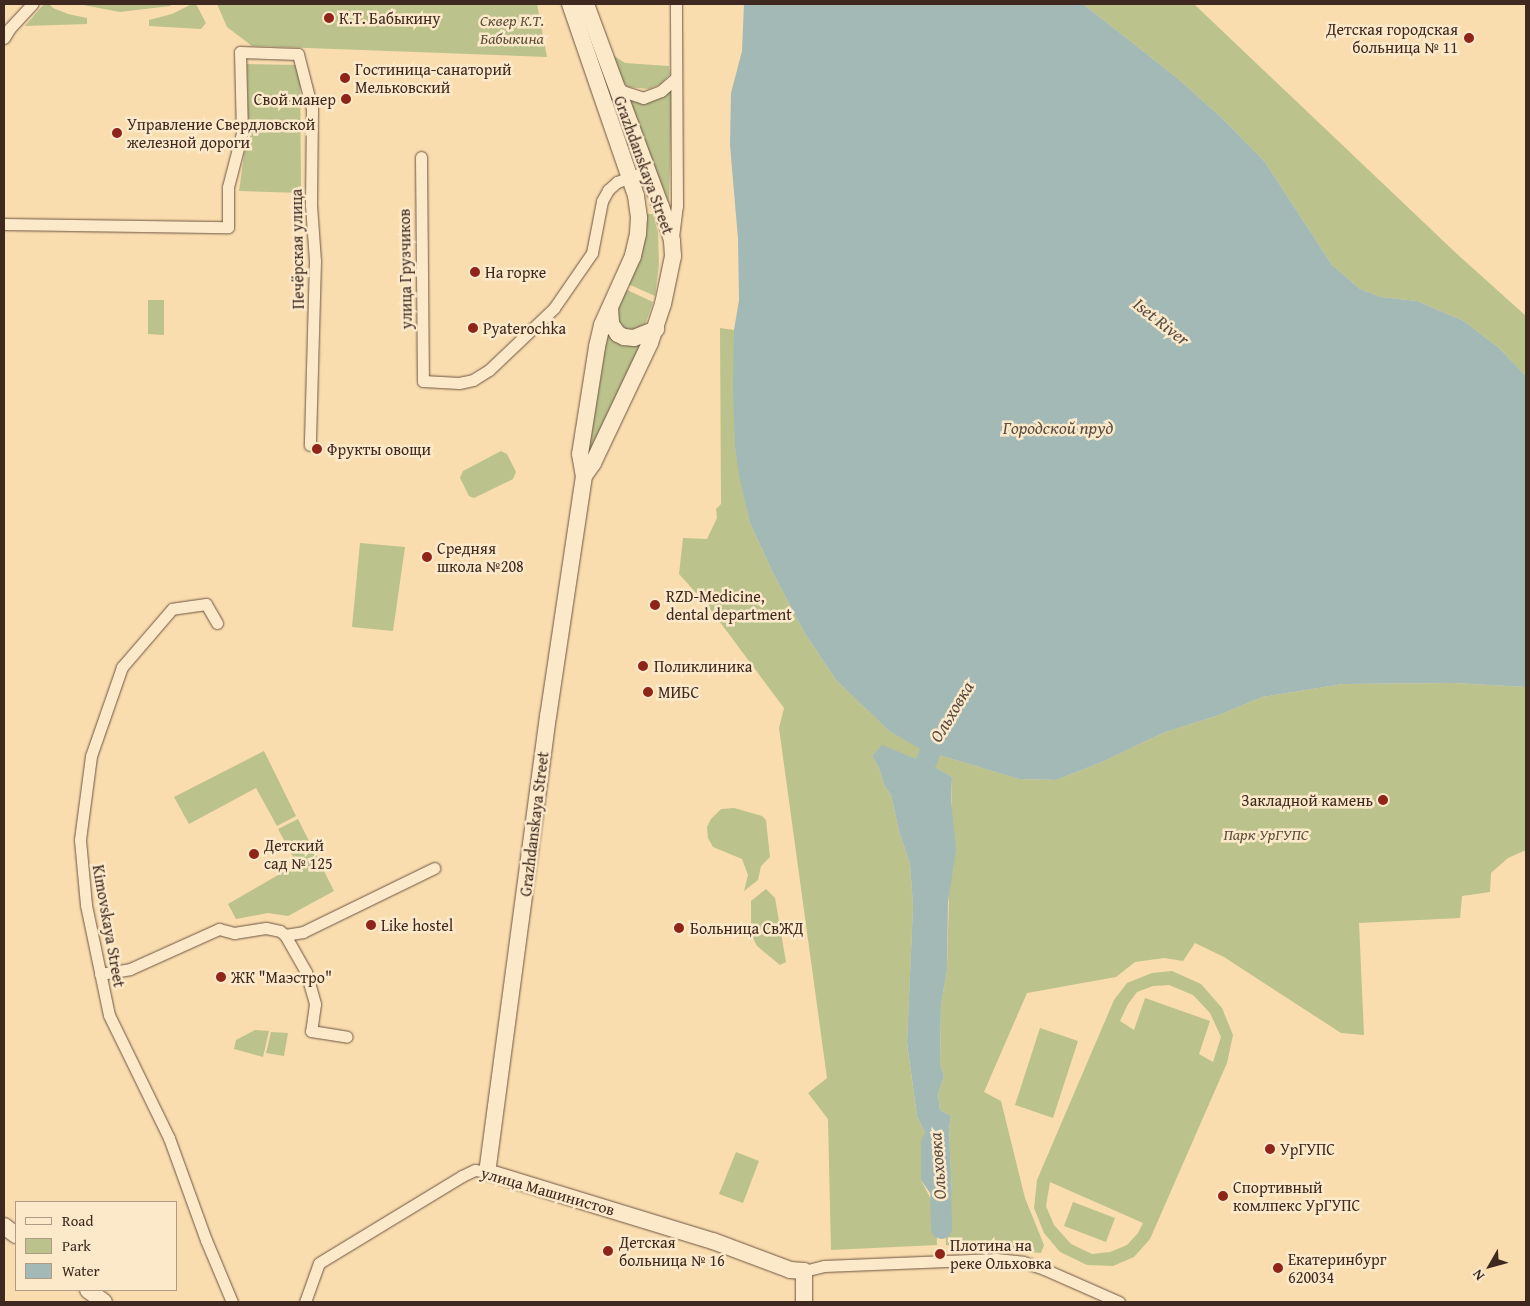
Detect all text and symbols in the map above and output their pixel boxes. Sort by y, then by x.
place label: К.Т. Бабыкину [339,8,440,28]
park label: Сквер К.Т. Бабыкина [480,10,544,48]
marker: К.Т. Бабыкину [323,12,335,24]
place label: Детская городская больница № 11 [1326,19,1458,57]
marker: Детская городская больница № 11 [1462,31,1476,45]
place label: Гостиница-санаторий Мельковский [355,59,511,97]
marker: Гостиница-санаторий Мельковский [339,72,351,84]
place label: Свой манер [254,89,336,109]
marker: Свой манер [340,93,352,105]
street label: Grazhdanskaya Street [610,93,678,237]
place label: Управление Свердловской железной дороги [127,114,315,152]
marker: Управление Свердловской железной дороги [111,127,123,139]
street label: Печёрская улица [286,189,308,309]
street label: улица Грузчиков [394,209,416,329]
place label: На горке [485,262,546,282]
marker: На горке [469,266,481,278]
water label: Iset River [1129,294,1193,350]
place label: Pyaterochka [483,318,566,338]
marker: Pyaterochka [467,322,479,334]
water label: Городской пруд [1003,417,1113,439]
place label: Фрукты овощи [327,439,431,459]
marker: Фрукты овощи [311,443,323,455]
place label: Средняя школа №208 [437,538,524,576]
marker: Средняя школа №208 [421,551,433,563]
place label: RZD-Medicine, dental department [666,586,792,624]
marker: RZD-Medicine, dental department [648,598,662,612]
place label: Поликлиника [654,656,752,676]
marker: Поликлиника [636,659,650,673]
water label: Ольховка [925,678,979,746]
place label: МИБС [658,682,699,702]
marker: МИБС [642,686,654,698]
street label: Grazhdanskaya Street [516,750,552,898]
place label: Закладной камень [1241,790,1373,810]
marker: Закладной камень [1377,794,1389,806]
park label: Парк УрГУПС [1223,824,1309,844]
place label: Детский сад № 125 [264,835,333,873]
marker: Детский сад № 125 [248,848,260,860]
street label: Kimovskaya Street [89,863,129,989]
place label: Like hostel [381,915,453,935]
place label: Больница СвЖД [690,918,804,938]
marker: Like hostel [365,919,377,931]
marker: Больница СвЖД [672,921,686,935]
place label: ЖК "Маэстро" [231,967,332,987]
marker: ЖК "Маэстро" [215,971,227,983]
water label: Ольховка [925,1132,951,1200]
place label: УрГУПС [1280,1139,1335,1159]
marker: УрГУПС [1264,1143,1276,1155]
street label: улица Машинистов [479,1163,617,1219]
place label: Спортивный комлпекс УрГУПС [1233,1177,1360,1215]
marker: Спортивный комлпекс УрГУПС [1217,1190,1229,1202]
legend [15,1201,178,1291]
text: Road [62,1210,93,1231]
place label: Детская больница № 16 [619,1232,725,1270]
text: Park [62,1235,91,1256]
place label: Плотина на реке Ольховка [950,1235,1052,1273]
north arrow [1465,1241,1515,1291]
marker: Детская больница № 16 [601,1244,615,1258]
marker: Плотина на реке Ольховка [934,1248,946,1260]
place label: Екатеринбург 620034 [1288,1249,1386,1287]
text: Water [62,1260,100,1281]
marker: Екатеринбург 620034 [1272,1262,1284,1274]
text: N [1467,1265,1489,1285]

